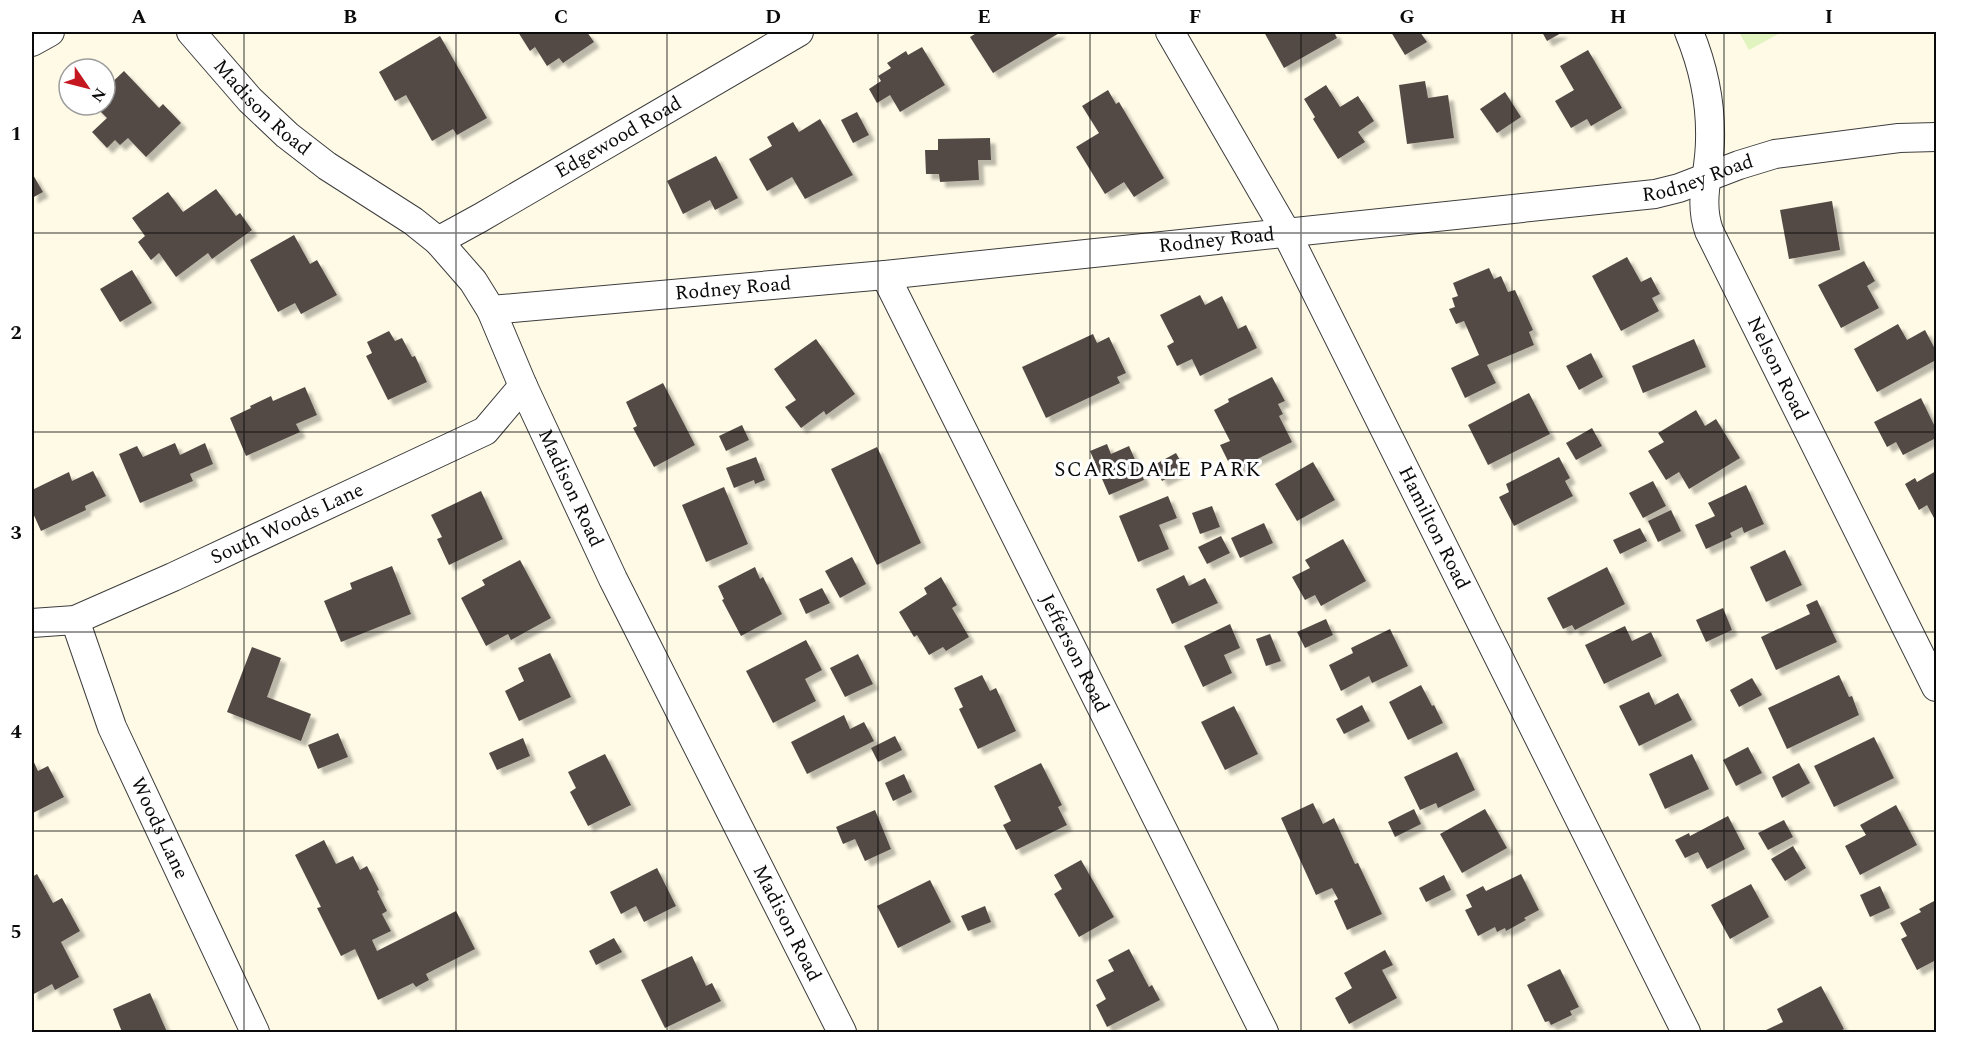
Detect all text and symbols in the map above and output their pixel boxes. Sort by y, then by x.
text: A [131,2,147,32]
text: B [343,2,357,32]
text: C [554,2,568,32]
text: D [765,2,781,32]
text: E [977,2,991,32]
text: F [1189,2,1201,32]
text: G [1399,2,1415,32]
text: H [1610,2,1626,32]
text: I [1825,2,1833,32]
street label: Madison Road [206,53,317,163]
north arrow [57,57,117,117]
text: N [85,83,112,107]
street label: Edgewood Road [549,88,688,186]
text: 1 [10,119,22,149]
street label: Rodney Road [1641,146,1757,210]
street label: Rodney Road [1157,219,1276,261]
street label: Rodney Road [674,268,792,309]
street label: Nelson Road [1739,311,1816,426]
text: 2 [10,318,22,348]
street label: Madison Road [530,424,611,552]
district label: SCARSDALE PARK [1054,454,1262,486]
street label: Hamilton Road [1390,461,1478,595]
street label: South Woods Lane [205,475,369,573]
text: 3 [10,518,22,548]
street label: Jefferson Road [1032,589,1117,718]
text: 4 [10,717,22,747]
street label: Woods Lane [123,772,196,884]
street label: Madison Road [745,859,829,987]
text: 5 [10,917,22,947]

